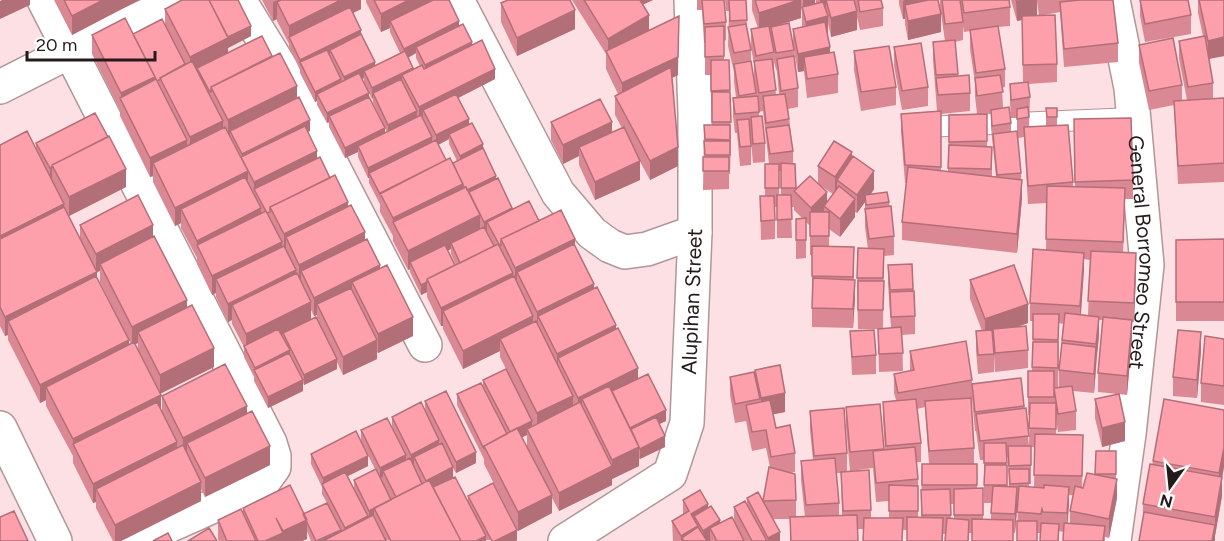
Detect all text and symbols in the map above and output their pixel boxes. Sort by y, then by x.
scale bar [27,24,154,62]
text: 20 m [36,34,77,56]
street label: General Borromeo Street [1123,134,1160,371]
street label: Alupihan Street [676,228,707,375]
north arrow [1140,457,1200,517]
text: N [1158,490,1175,512]

